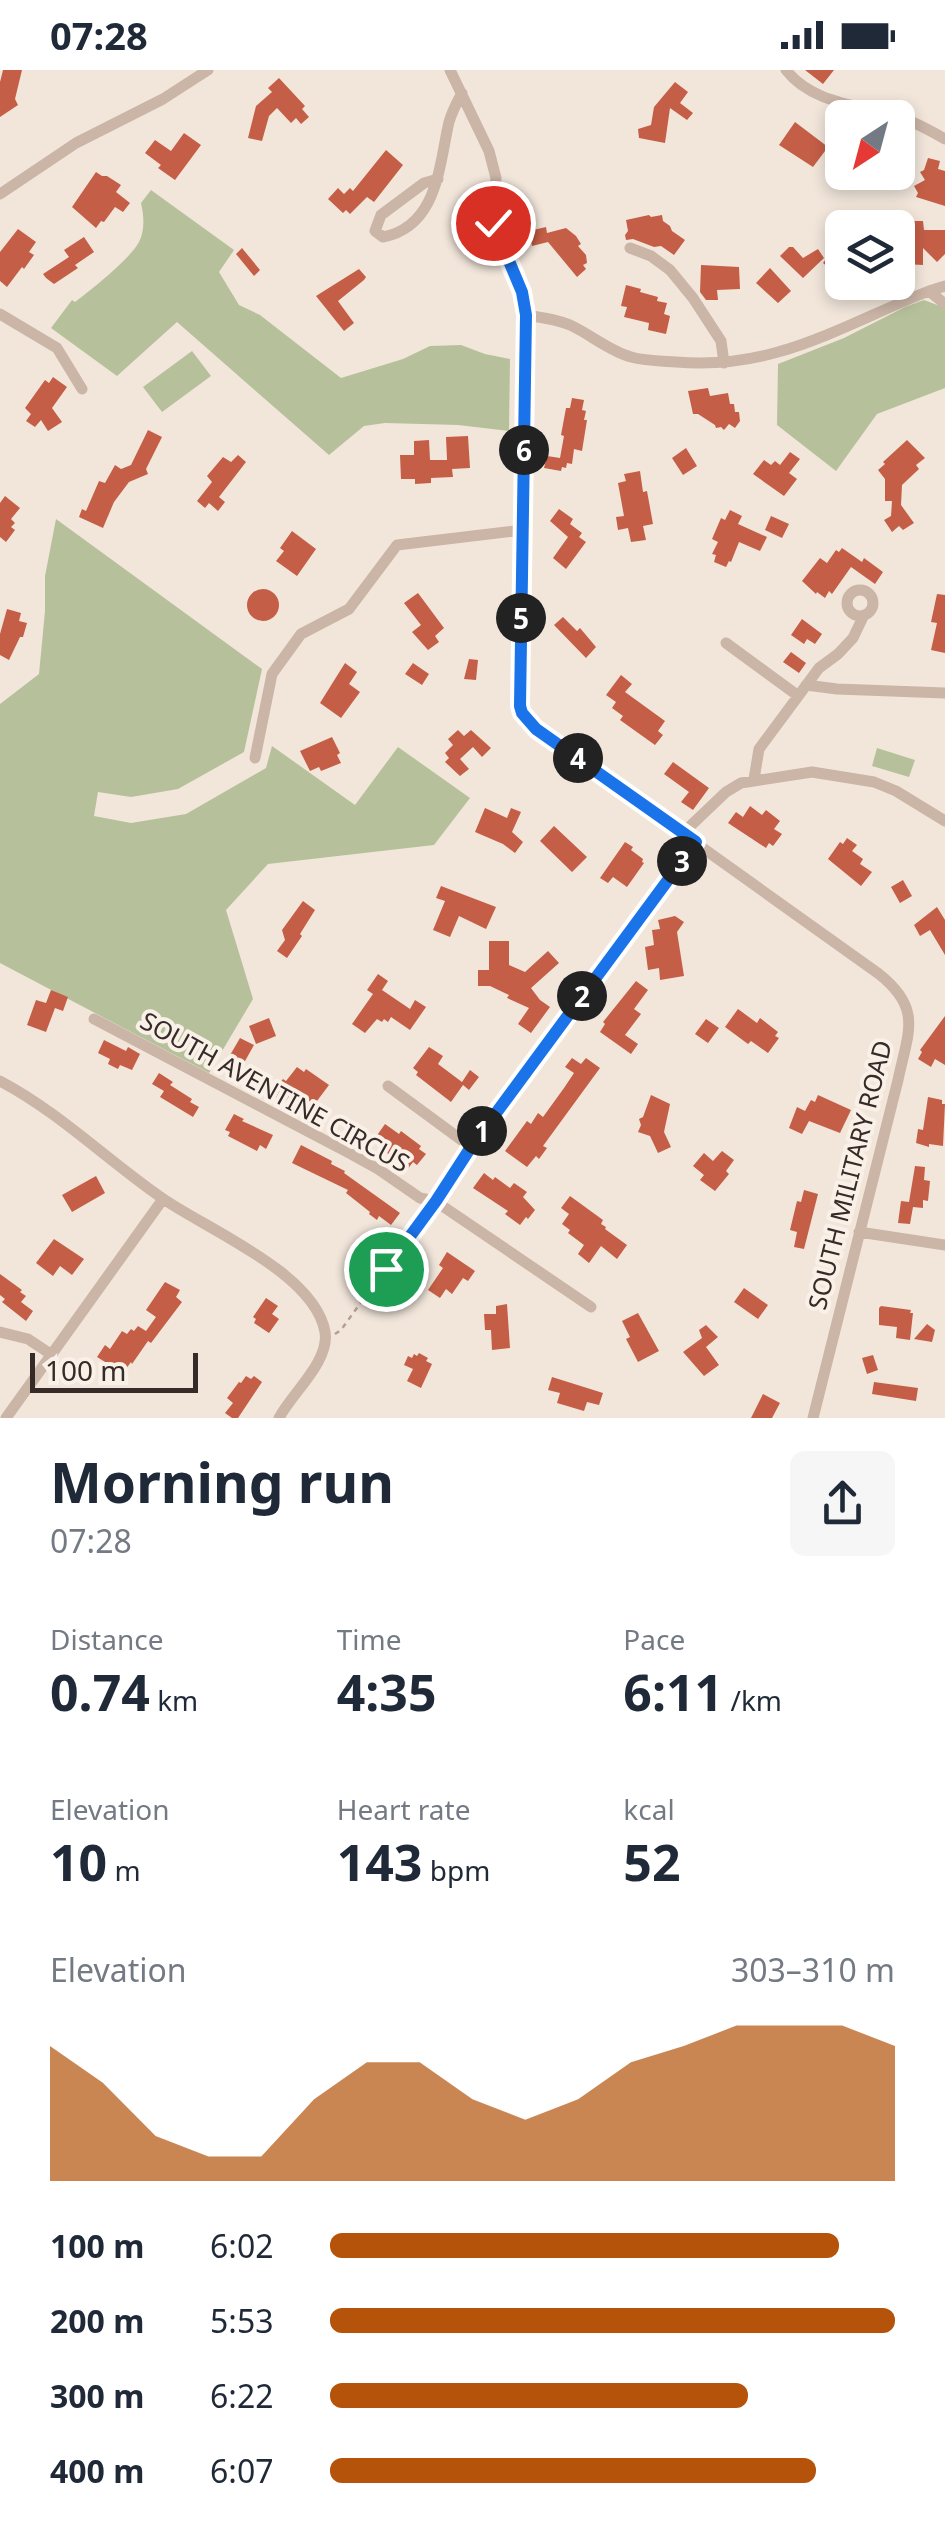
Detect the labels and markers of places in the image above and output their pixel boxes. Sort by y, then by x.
pin [451,181,536,266]
pin: 6 [499,425,549,475]
pin: 5 [496,593,546,643]
pin: 4 [553,733,603,783]
pin: 3 [657,836,707,886]
pin: 2 [557,971,607,1021]
pin: 1 [457,1106,507,1156]
pin [344,1227,429,1312]

